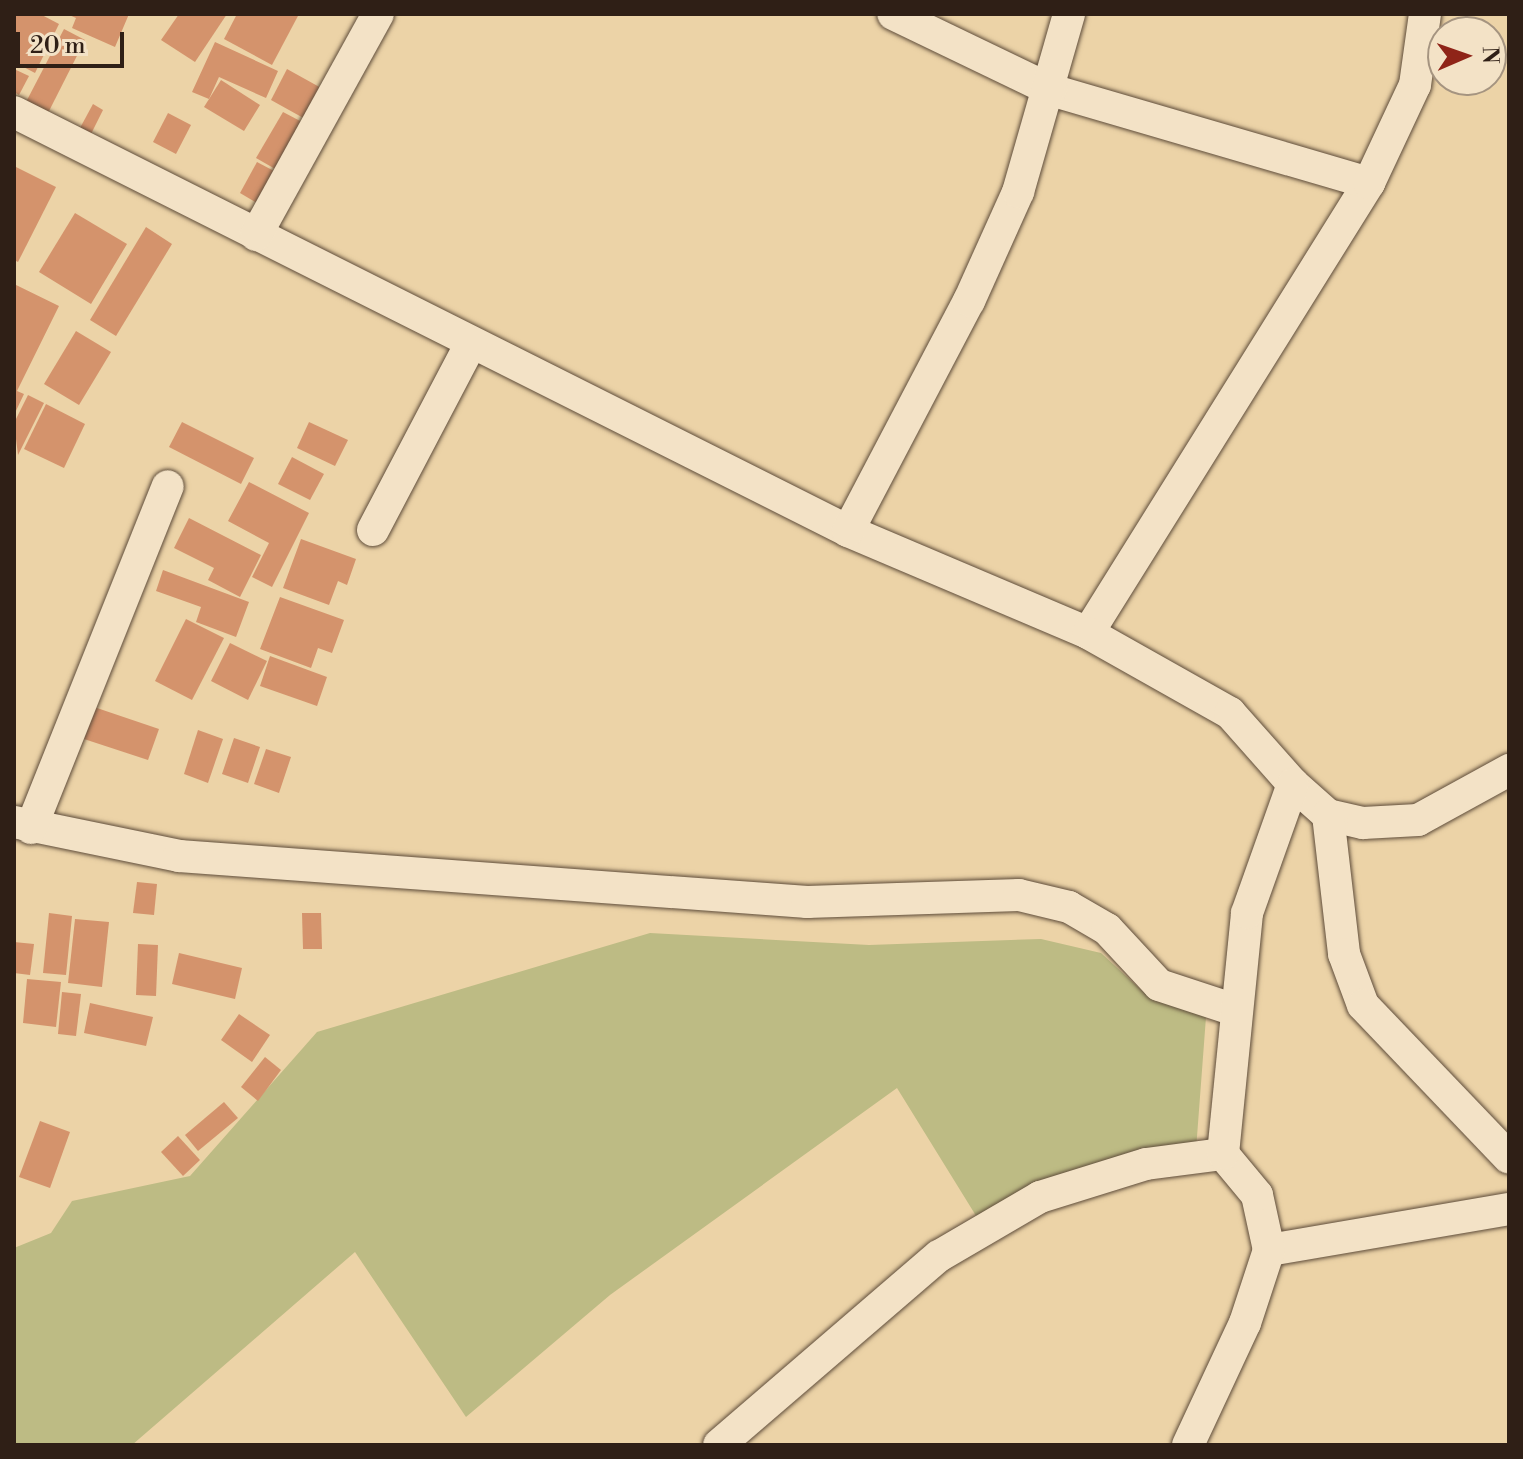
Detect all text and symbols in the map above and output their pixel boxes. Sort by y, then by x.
scale bar [20,16,128,66]
north arrow [1427,16,1507,96]
text: 20 m [30,31,86,61]
text: N [1476,46,1503,64]

